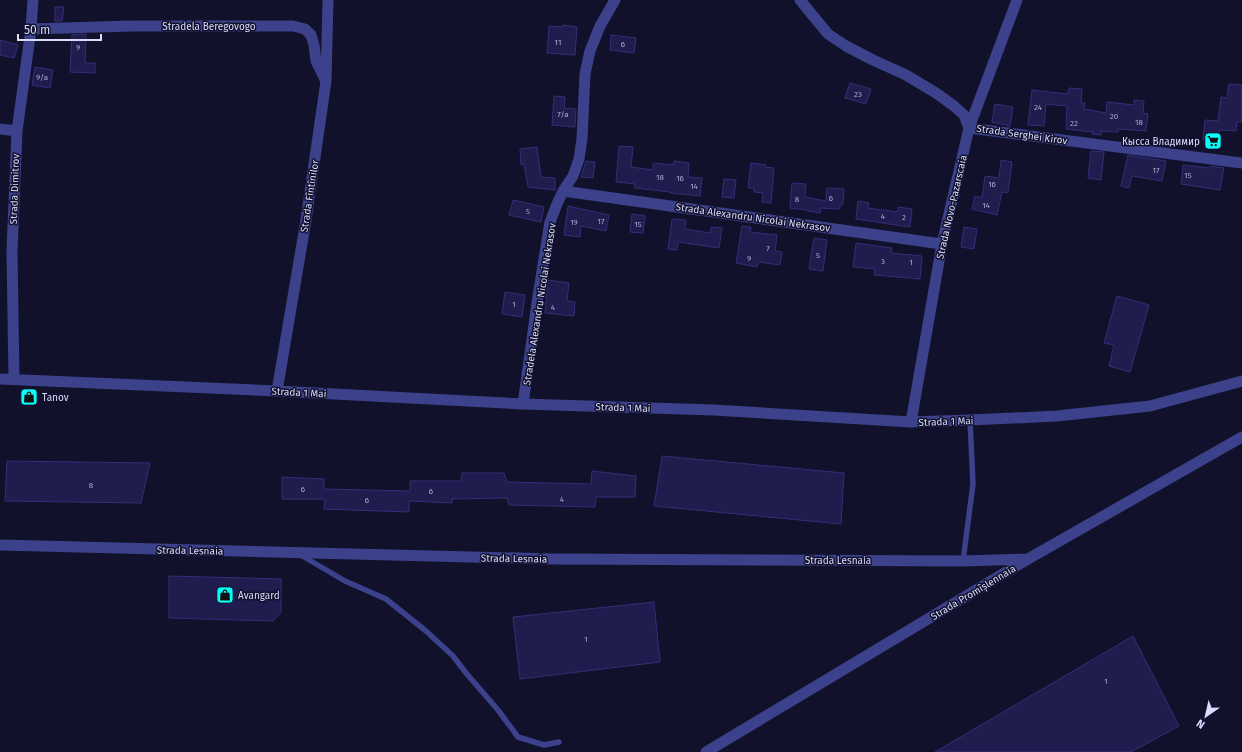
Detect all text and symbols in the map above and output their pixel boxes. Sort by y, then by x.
scale bar [18,16,101,42]
street label: Stradela Beregovogo [162,21,256,33]
text: 50 m [24,23,50,37]
house number: 11 [555,38,561,47]
house number: 6 [621,40,625,49]
house number: 9 [76,43,80,52]
house number: 9/a [36,73,48,82]
house number: 23 [854,90,862,99]
house number: 24 [1034,103,1043,112]
house number: 7/a [557,110,569,119]
house number: 20 [1110,112,1119,121]
house number: 18 [1135,118,1144,127]
house number: 22 [1070,119,1078,128]
street label: Strada Serghei Kirov [976,123,1068,147]
supermarket icon: Кысса Владимир [1203,131,1223,151]
place label: Кысса Владимир [1122,136,1200,148]
street label: Strada Dimitrov [8,153,22,225]
street label: Strada Novo-Pazarscaia [934,154,970,261]
street label: Strada Fîntînilor [298,159,322,233]
house number: 17 [1152,166,1160,175]
house number: 15 [1184,171,1192,180]
house number: 18 [656,173,665,182]
house number: 16 [676,174,684,183]
house number: 16 [988,180,996,189]
house number: 14 [690,182,699,191]
house number: 6 [829,194,833,203]
house number: 8 [795,195,800,204]
street label: Strada Alexandru Nicolai Nekrasov [675,201,831,235]
house number: 14 [982,201,991,210]
house number: 5 [526,207,530,216]
house number: 4 [881,212,886,221]
house number: 2 [902,213,906,222]
house number: 17 [597,217,605,226]
house number: 19 [570,218,578,227]
house number: 15 [634,220,642,229]
street label: Stradela Alexandru Nicolai Nekrasov [521,222,559,386]
house number: 7 [766,244,770,253]
house number: 5 [816,251,820,260]
house number: 9 [747,254,751,263]
house number: 3 [881,257,885,266]
house number: 1 [909,258,913,267]
house number: 1 [512,300,516,309]
house number: 4 [551,303,556,312]
street label: Strada 1 Mai [271,386,327,400]
shop icon: Tanov [19,387,39,407]
place label: Tanov [42,392,69,404]
street label: Strada 1 Mai [595,401,651,415]
street label: Strada 1 Mai [918,415,974,429]
house number: 8 [89,481,94,490]
house number: 6 [301,485,305,494]
house number: 6 [429,487,433,496]
house number: 4 [560,495,565,504]
house number: 6 [365,496,369,505]
street label: Strada Lesnaia [157,544,223,558]
street label: Strada Lesnaia [481,552,547,566]
street label: Strada Lesnaia [805,555,871,567]
street label: Strada Promîșlennaia [929,563,1018,623]
shop icon: Avangard [215,585,235,605]
place label: Avangard [238,590,280,602]
house number: 1 [584,635,588,644]
house number: 1 [1104,677,1108,686]
north arrow [1186,696,1226,736]
text: N [1194,716,1207,731]

